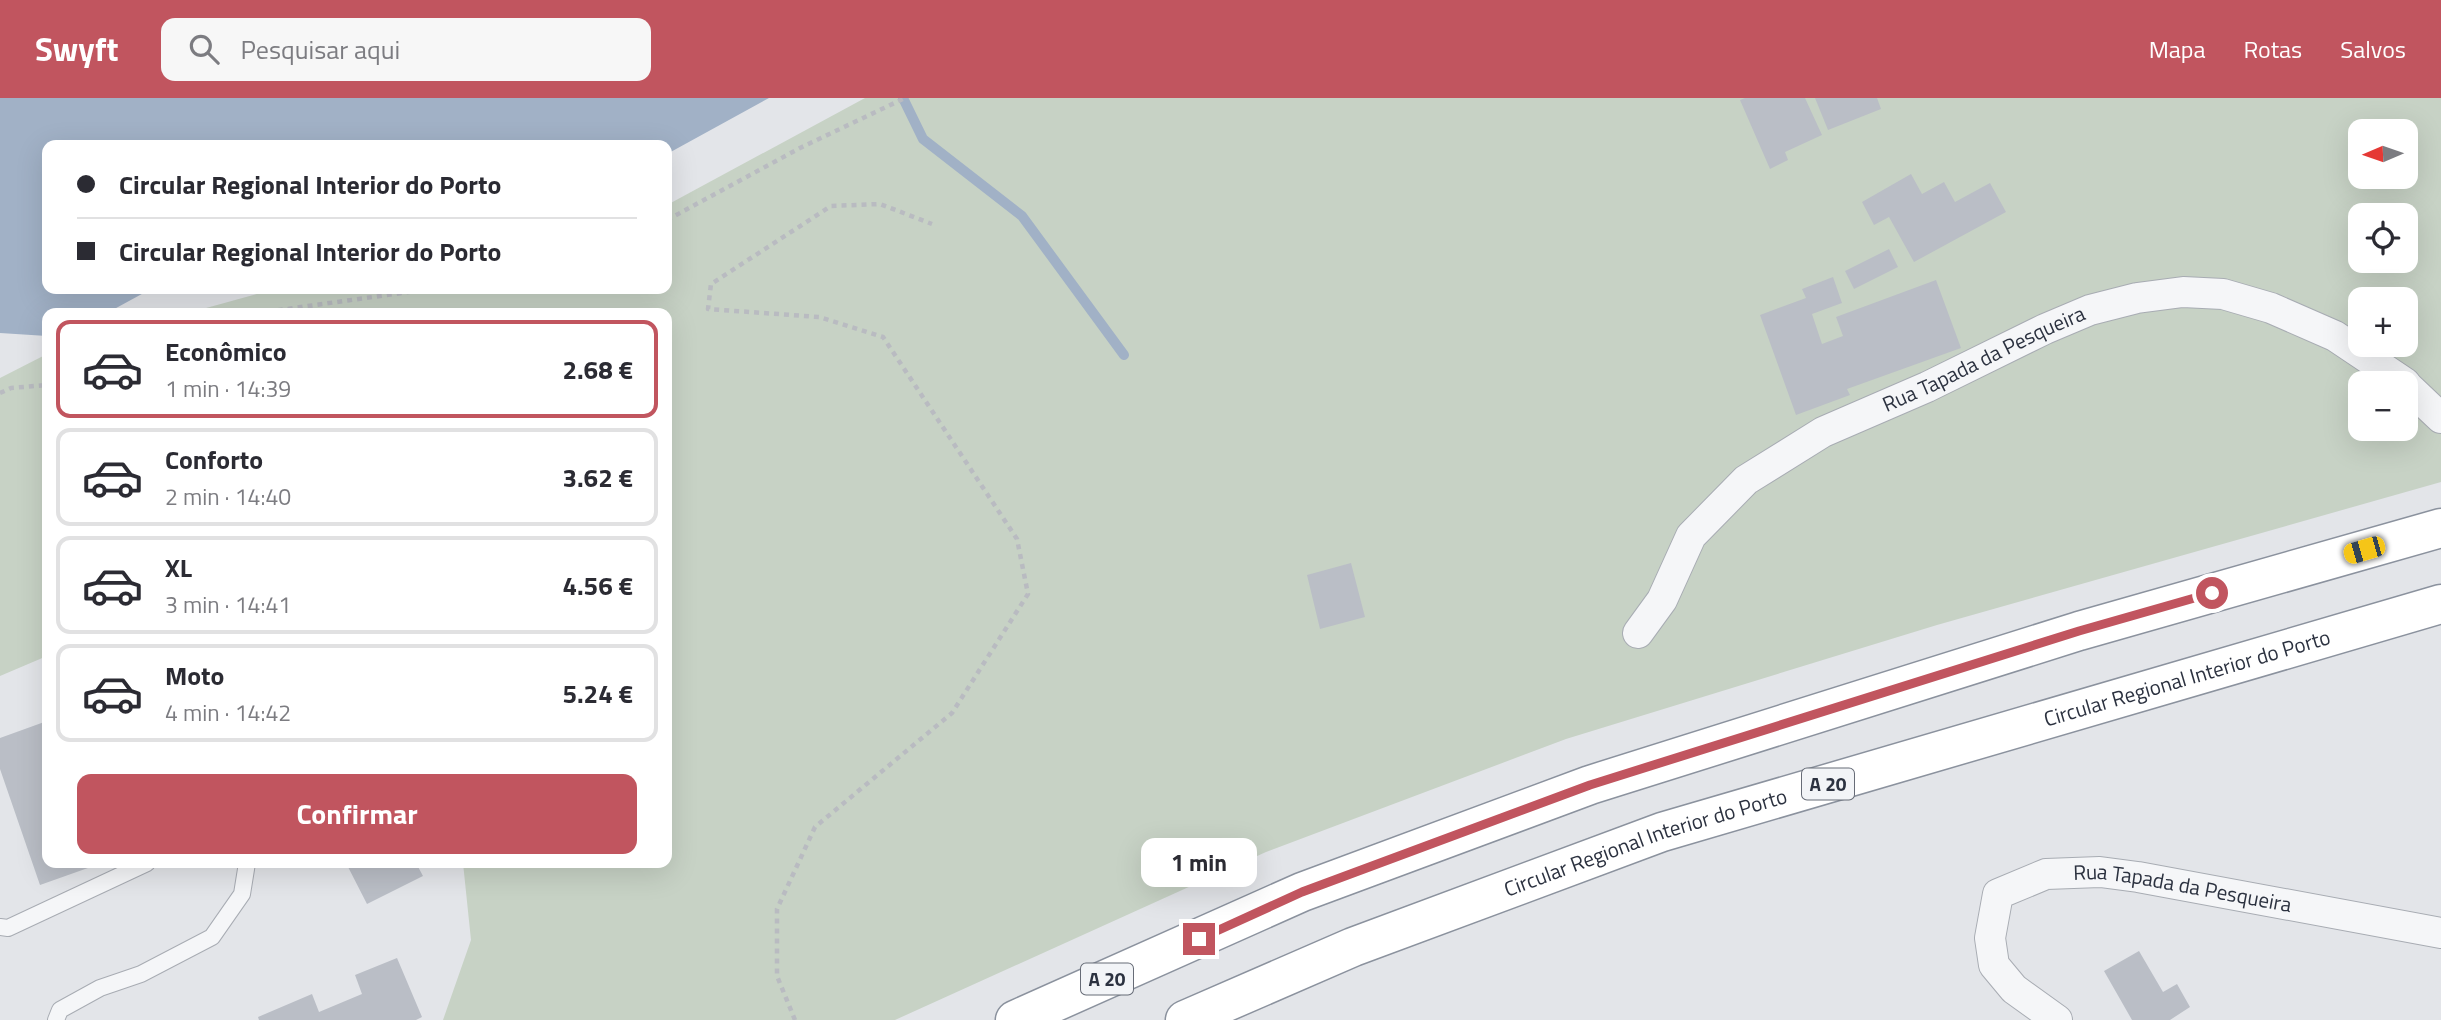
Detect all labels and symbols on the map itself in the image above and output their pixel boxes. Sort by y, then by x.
north arrow [2348,119,2418,189]
street label: Rua Tapada da Pesqueira [1877,297,2090,419]
car [2341,534,2388,566]
route start [2196,577,2228,609]
street label: Circular Regional Interior do Porto [2040,620,2334,734]
road number: A 20 [1802,768,1854,800]
street label: Circular Regional Interior do Porto [1499,779,1791,904]
callout: 1 min [1141,838,1257,886]
street label: Rua Tapada da Pesqueira [2073,855,2295,920]
route end [1183,923,1215,955]
road number: A 20 [1081,964,1133,995]

